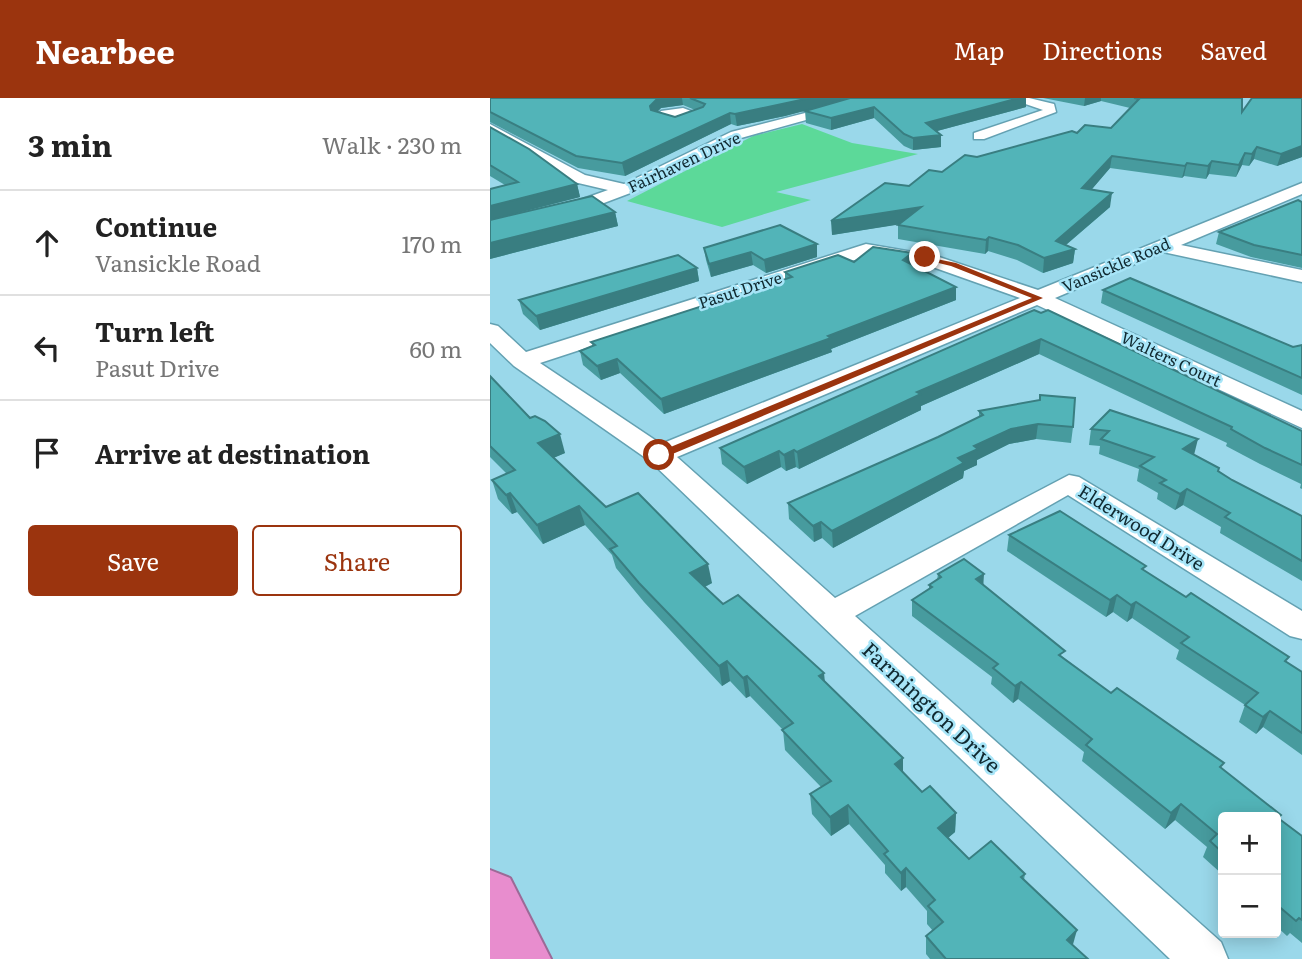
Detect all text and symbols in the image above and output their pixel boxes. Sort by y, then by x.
text: Nearbee [35,25,175,74]
text: Map [953,32,1004,67]
text: Directions [1042,32,1162,67]
text: Saved [1200,32,1267,67]
text: 3 min [28,122,112,166]
street label: Fairhaven Drive [623,124,744,198]
text: Walk · 230 m [322,127,462,161]
text: Continue [95,206,217,245]
icon: ahead [28,224,66,262]
text: 170 m [401,226,462,260]
street label: Vansickle Road [1058,230,1174,298]
route end [909,241,940,272]
text: Vansickle Road [95,245,261,279]
street label: Pasut Drive [695,264,785,314]
text: Turn left [95,311,214,350]
street label: Walters Court [1117,324,1226,392]
icon: left [28,329,66,367]
text: 60 m [409,331,462,365]
text: Pasut Drive [95,350,220,384]
text: Arrive at destination [95,433,370,472]
icon: arrive [28,434,66,472]
route start [643,439,674,470]
street label: Elderwood Drive [1074,477,1210,576]
button: Save [28,525,238,596]
button: Share [252,525,462,596]
street label: Farmington Drive [856,634,1009,779]
map controls [1218,812,1281,938]
button: + [1218,812,1281,875]
button: − [1218,875,1281,938]

